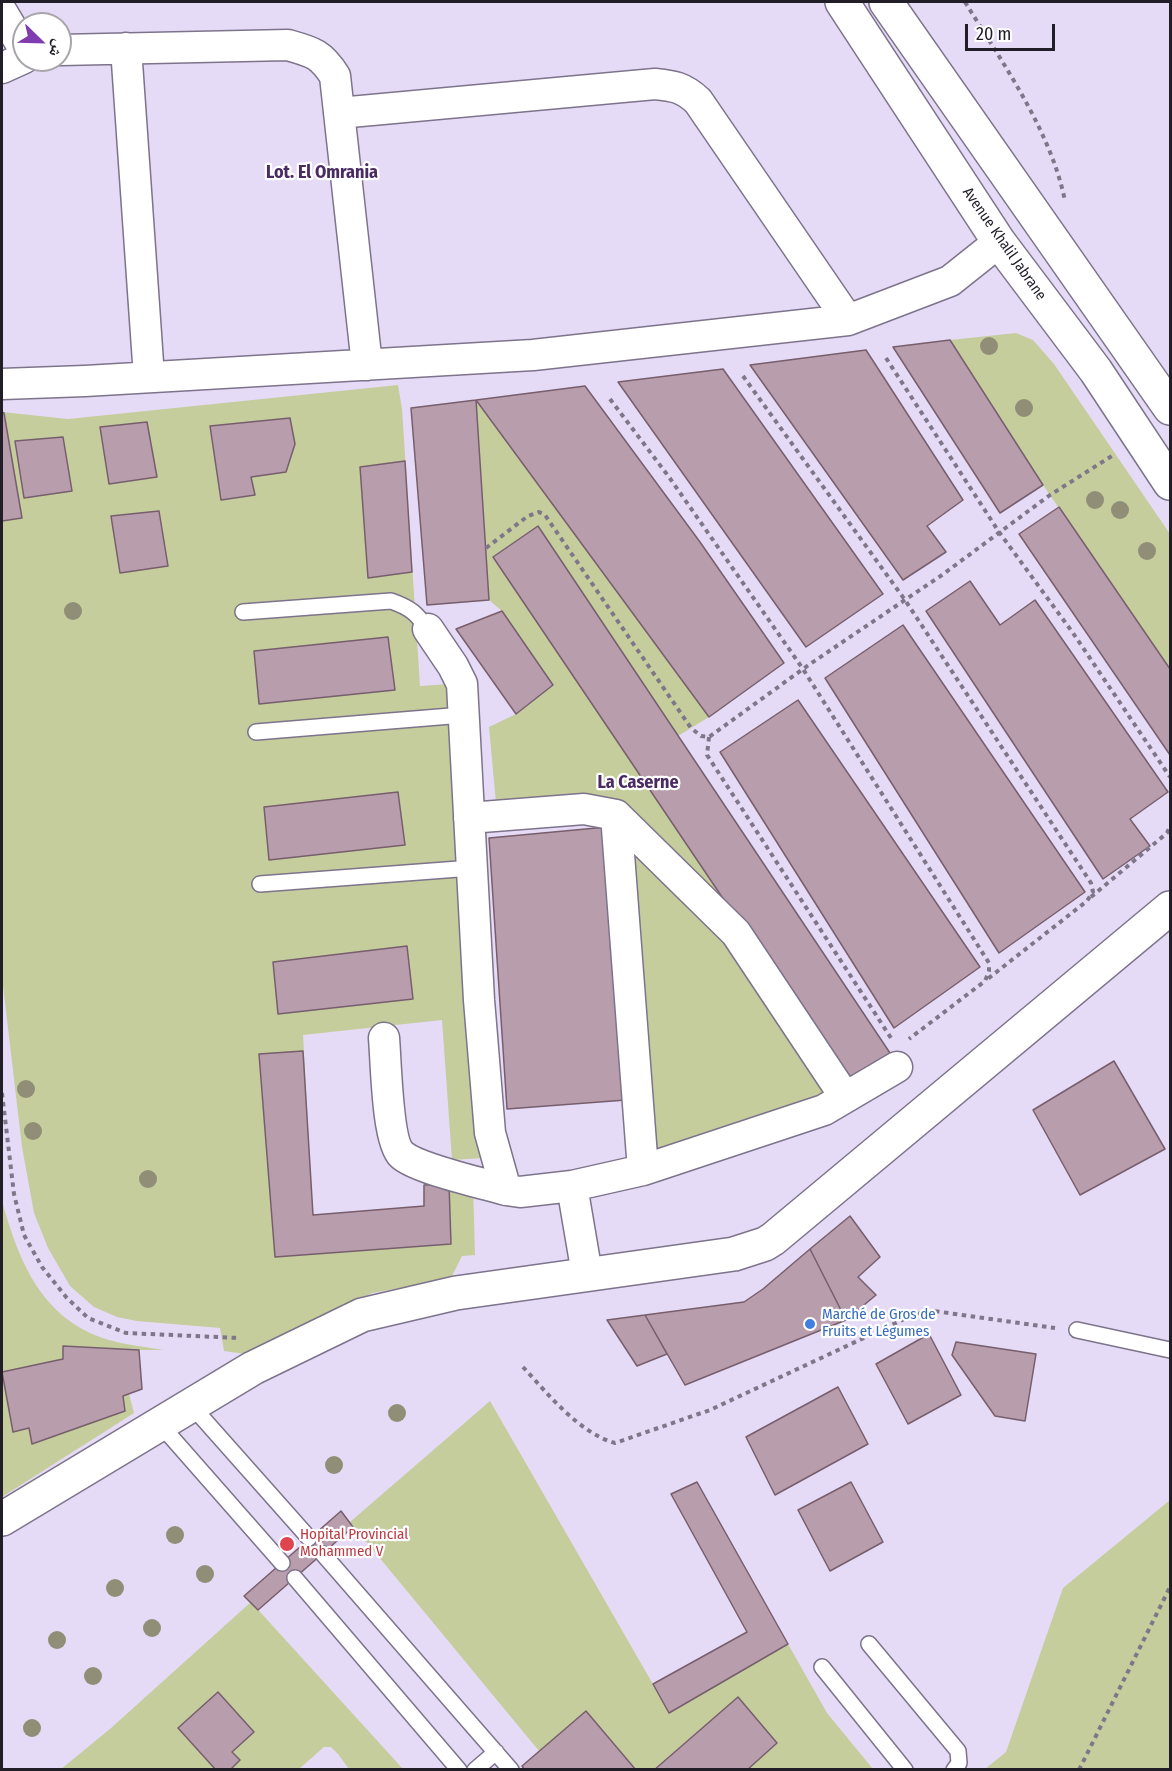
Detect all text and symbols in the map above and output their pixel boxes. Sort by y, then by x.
north arrow [12,12,72,72]
scale bar [968,12,1058,50]
text: 20 m [976,23,1011,45]
text: ش [45,37,69,60]
district label: Lot. El Omrania [266,162,378,184]
street label: Avenue Khalil Jabrane [958,184,1050,304]
district label: La Caserne [597,772,679,794]
place label: Marché de Gros de Fruits et Légumes [822,1306,936,1341]
marker: Marché de Gros de Fruits et Légumes [803,1317,817,1331]
place label: Hopital Provincial Mohammed V [300,1526,408,1561]
marker: Hopital Provincial Mohammed V [278,1535,296,1553]

